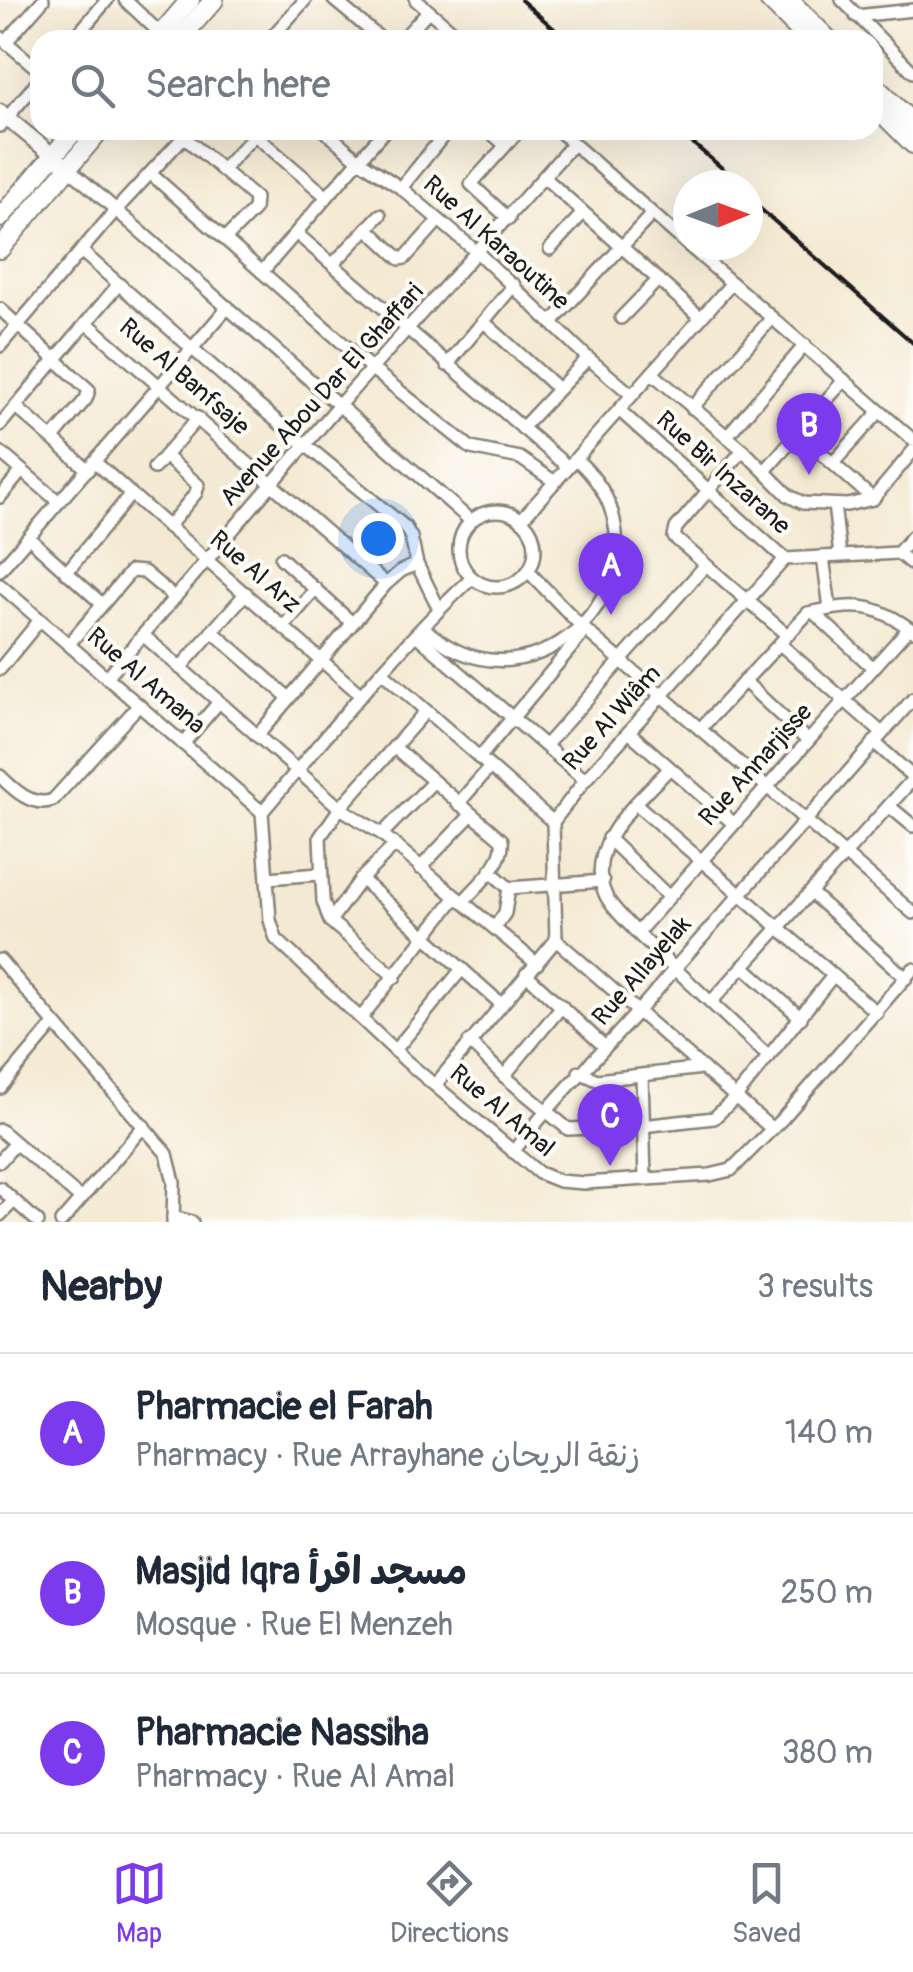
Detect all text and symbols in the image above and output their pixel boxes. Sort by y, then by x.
search box [30,30,883,140]
icon: search [65,58,120,113]
text: Search here [145,61,331,109]
street label: Rue Al Karaoutine [416,169,576,317]
north arrow [673,170,763,260]
street label: Avenue Abou Dar El Ghaffari [214,277,430,513]
street label: Rue Al Banfsaje [112,312,256,442]
pin: B [776,392,842,475]
street label: Rue Bir Inzarane [650,405,797,542]
your location [353,513,404,564]
street label: Rue Al Arz [203,524,307,620]
pin: A [578,532,644,615]
street label: Rue Al Amana [80,621,212,741]
street label: Rue Al Wiâm [556,659,668,777]
street label: Rue Annarjisse [693,697,820,833]
street label: Rue Allayelak [586,909,698,1032]
street label: Rue Al Amal [443,1058,561,1164]
pin: C [578,1084,642,1166]
text: Nearby [40,1261,162,1313]
text: 3 results [757,1267,873,1307]
text: Pharmacie el Farah [135,1383,433,1431]
text: A [62,1413,83,1453]
text: 140 m [785,1413,873,1453]
text: Pharmacy · Rue Arrayhane زنقة الريحان [135,1436,640,1476]
text: Masjid Iqra مسجد اقرأ [135,1548,467,1596]
text: B [63,1573,82,1613]
text: 250 m [781,1573,873,1613]
text: Mosque · Rue El Menzeh [135,1605,453,1645]
text: Pharmacie Nassiha [135,1709,429,1757]
text: C [63,1733,82,1773]
text: 380 m [782,1733,873,1773]
text: Pharmacy · Rue Al Amal [135,1757,455,1797]
tab: Map [112,1856,167,1951]
tab: Directions [390,1856,509,1951]
tab: Saved [732,1856,801,1951]

